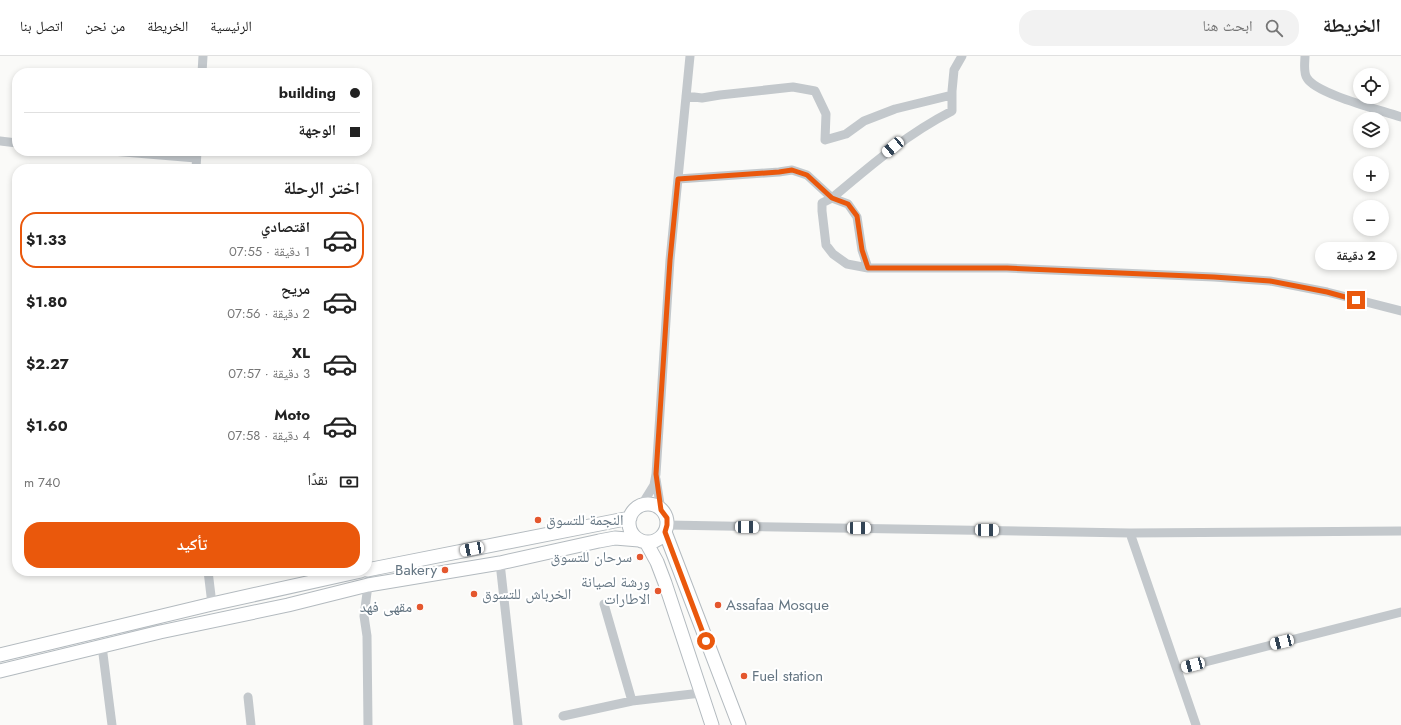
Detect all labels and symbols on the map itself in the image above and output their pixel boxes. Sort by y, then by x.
car [880,135,906,159]
callout: 2 دقيقة [1315,242,1397,270]
route end [1347,291,1365,309]
place label: النجمة للتسوق [546,509,624,531]
marker: النجمة للتسوق [533,515,543,525]
car [735,521,759,533]
car [847,522,871,534]
car [975,524,999,536]
car [459,541,485,557]
place label: سرحان للتسوق [551,546,632,568]
marker: سرحان للتسوق [635,552,645,562]
place label: Bakery [395,559,437,581]
marker: Bakery [440,565,450,575]
place label: ورشة لصيانة الاطارات [581,571,650,610]
place label: الخرباش للتسوق [482,583,571,605]
marker: ورشة لصيانة الاطارات [653,586,663,596]
marker: الخرباش للتسوق [469,589,479,599]
place label: Assafaa Mosque [726,594,829,616]
place label: مقهى فهد [360,596,412,618]
marker: Assafaa Mosque [713,600,723,610]
marker: مقهى فهد [415,602,425,612]
route start [697,632,715,650]
car [1269,633,1295,651]
car [1180,656,1206,674]
place label: Fuel station [752,665,823,687]
marker: Fuel station [739,671,749,681]

